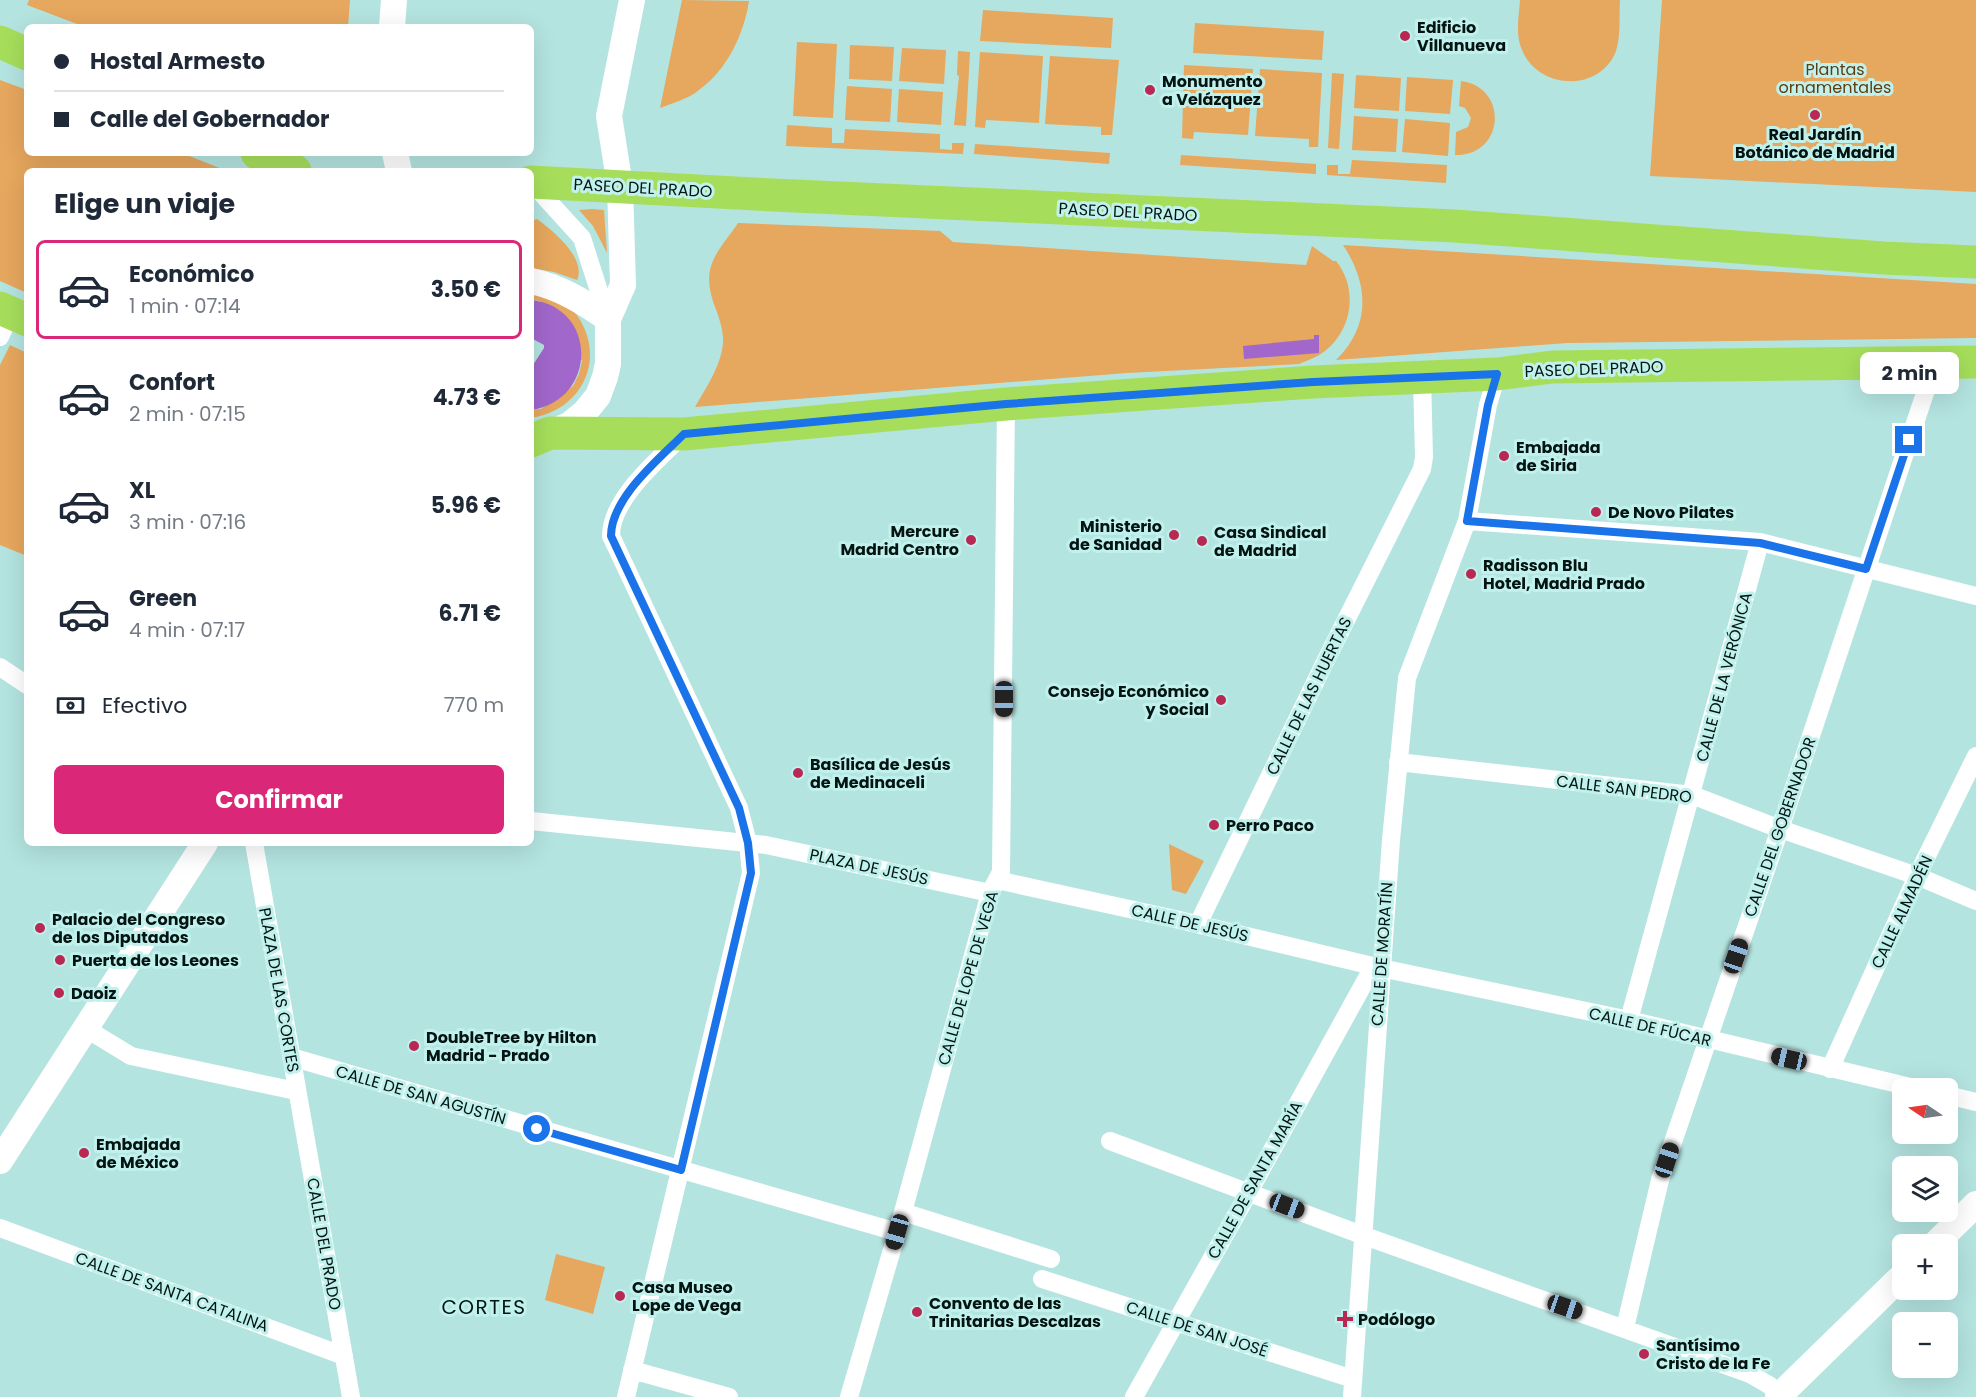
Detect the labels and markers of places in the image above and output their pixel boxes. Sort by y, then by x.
place label: Edificio Villanueva [1417,16,1506,57]
marker: Edificio Villanueva [1398,29,1412,43]
place label: Monumento a Velázquez [1162,70,1263,111]
marker: Monumento a Velázquez [1143,83,1157,97]
marker: Real Jardín Botánico de Madrid [1808,108,1822,122]
place label: Real Jardín Botánico de Madrid [1735,123,1895,164]
place label: Embajada de Siria [1516,436,1601,477]
marker: Embajada de Siria [1497,449,1511,463]
place label: De Novo Pilates [1608,501,1734,524]
marker: De Novo Pilates [1589,505,1603,519]
place label: Ministerio de Sanidad [1069,515,1162,556]
place label: Mercure Madrid Centro [840,520,959,561]
place label: Casa Sindical de Madrid [1214,521,1326,562]
marker: Ministerio de Sanidad [1167,528,1181,542]
marker: Mercure Madrid Centro [964,533,978,547]
marker: Casa Sindical de Madrid [1195,534,1209,548]
place label: Radisson Blu Hotel, Madrid Prado [1483,554,1645,595]
marker: Radisson Blu Hotel, Madrid Prado [1464,567,1478,581]
place label: Consejo Económico y Social [1048,680,1209,721]
marker: Consejo Económico y Social [1214,693,1228,707]
place label: Basílica de Jesús de Medinaceli [810,753,951,794]
marker: Basílica de Jesús de Medinaceli [791,766,805,780]
place label: Perro Paco [1226,814,1314,837]
marker: Perro Paco [1207,818,1221,832]
place label: Palacio del Congreso de los Diputados [52,908,225,949]
marker: Palacio del Congreso de los Diputados [33,921,47,935]
place label: Puerta de los Leones [72,949,239,972]
marker: Puerta de los Leones [53,953,67,967]
place label: Daoiz [71,982,116,1005]
marker: Daoiz [52,986,66,1000]
place label: DoubleTree by Hilton Madrid - Prado [426,1026,596,1067]
marker: DoubleTree by Hilton Madrid - Prado [407,1039,421,1053]
place label: Embajada de México [96,1133,181,1174]
marker: Embajada de México [77,1146,91,1160]
place label: Casa Museo Lope de Vega [632,1276,741,1317]
marker: Casa Museo Lope de Vega [613,1289,627,1303]
place label: Convento de las Trinitarias Descalzas [929,1292,1101,1333]
marker: Convento de las Trinitarias Descalzas [910,1305,924,1319]
place label: Podólogo [1358,1308,1435,1331]
marker: Podólogo [1336,1310,1354,1328]
place label: Santísimo Cristo de la Fe [1656,1334,1771,1375]
marker: Santísimo Cristo de la Fe [1637,1347,1651,1361]

